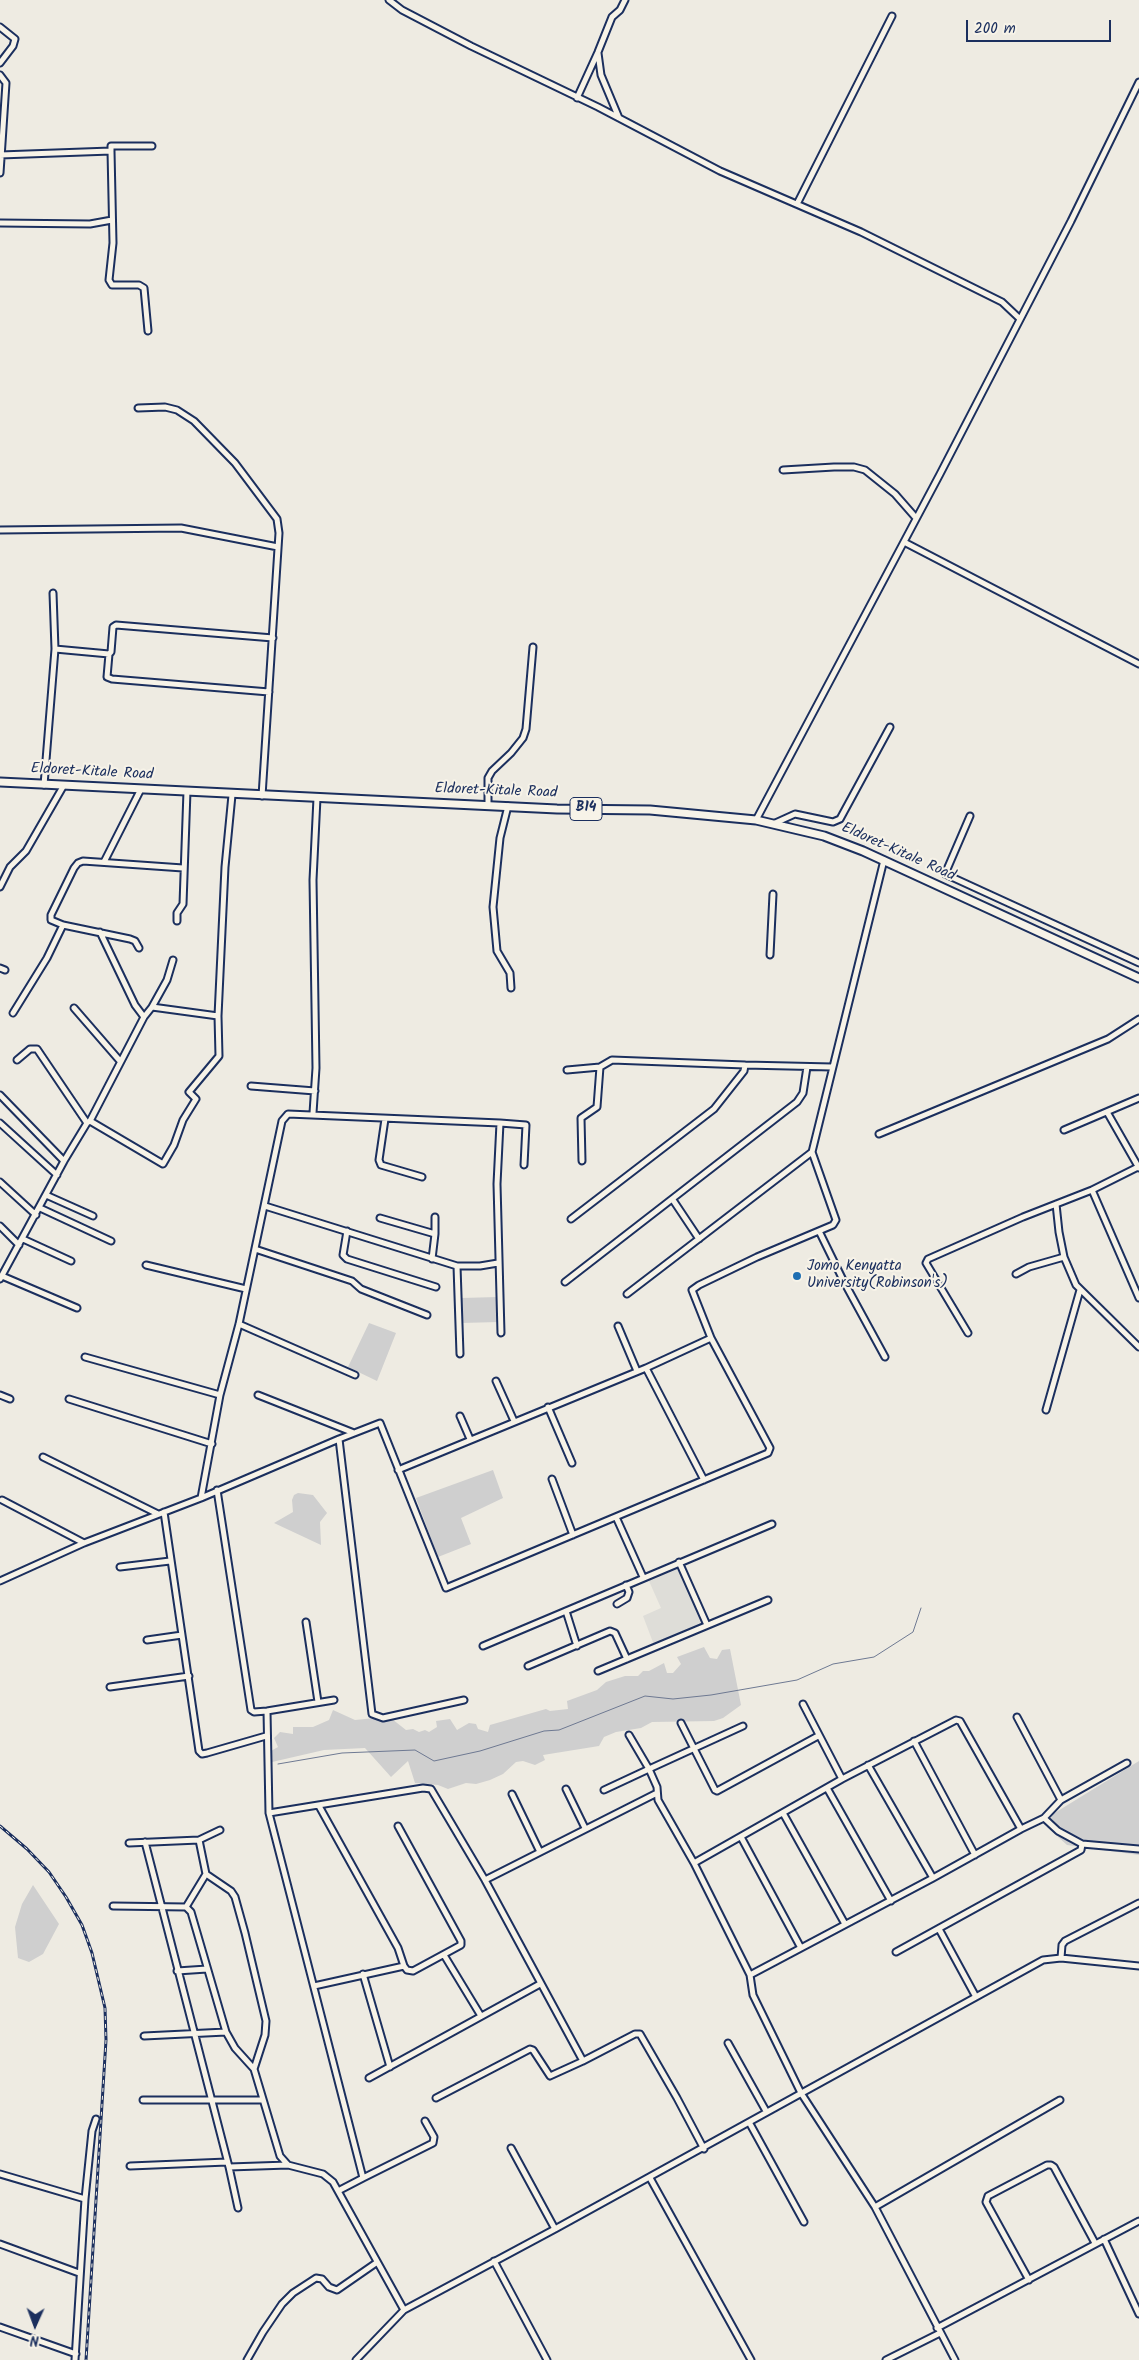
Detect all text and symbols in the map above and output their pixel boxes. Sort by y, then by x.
scale bar [969,10,1114,42]
text: 200 m [974,17,1016,41]
street label: Eldoret-Kitale Road [30,761,154,785]
street label: Eldoret-Kitale Road [434,781,558,803]
road number: B14 [570,798,602,821]
street label: Eldoret-Kitale Road [838,820,958,886]
place label: Jomo Kenyatta University(Robinson's) [807,1258,948,1293]
marker: Jomo Kenyatta University(Robinson's) [791,1270,803,1282]
north arrow [10,2300,60,2350]
text: N [30,2329,39,2351]

